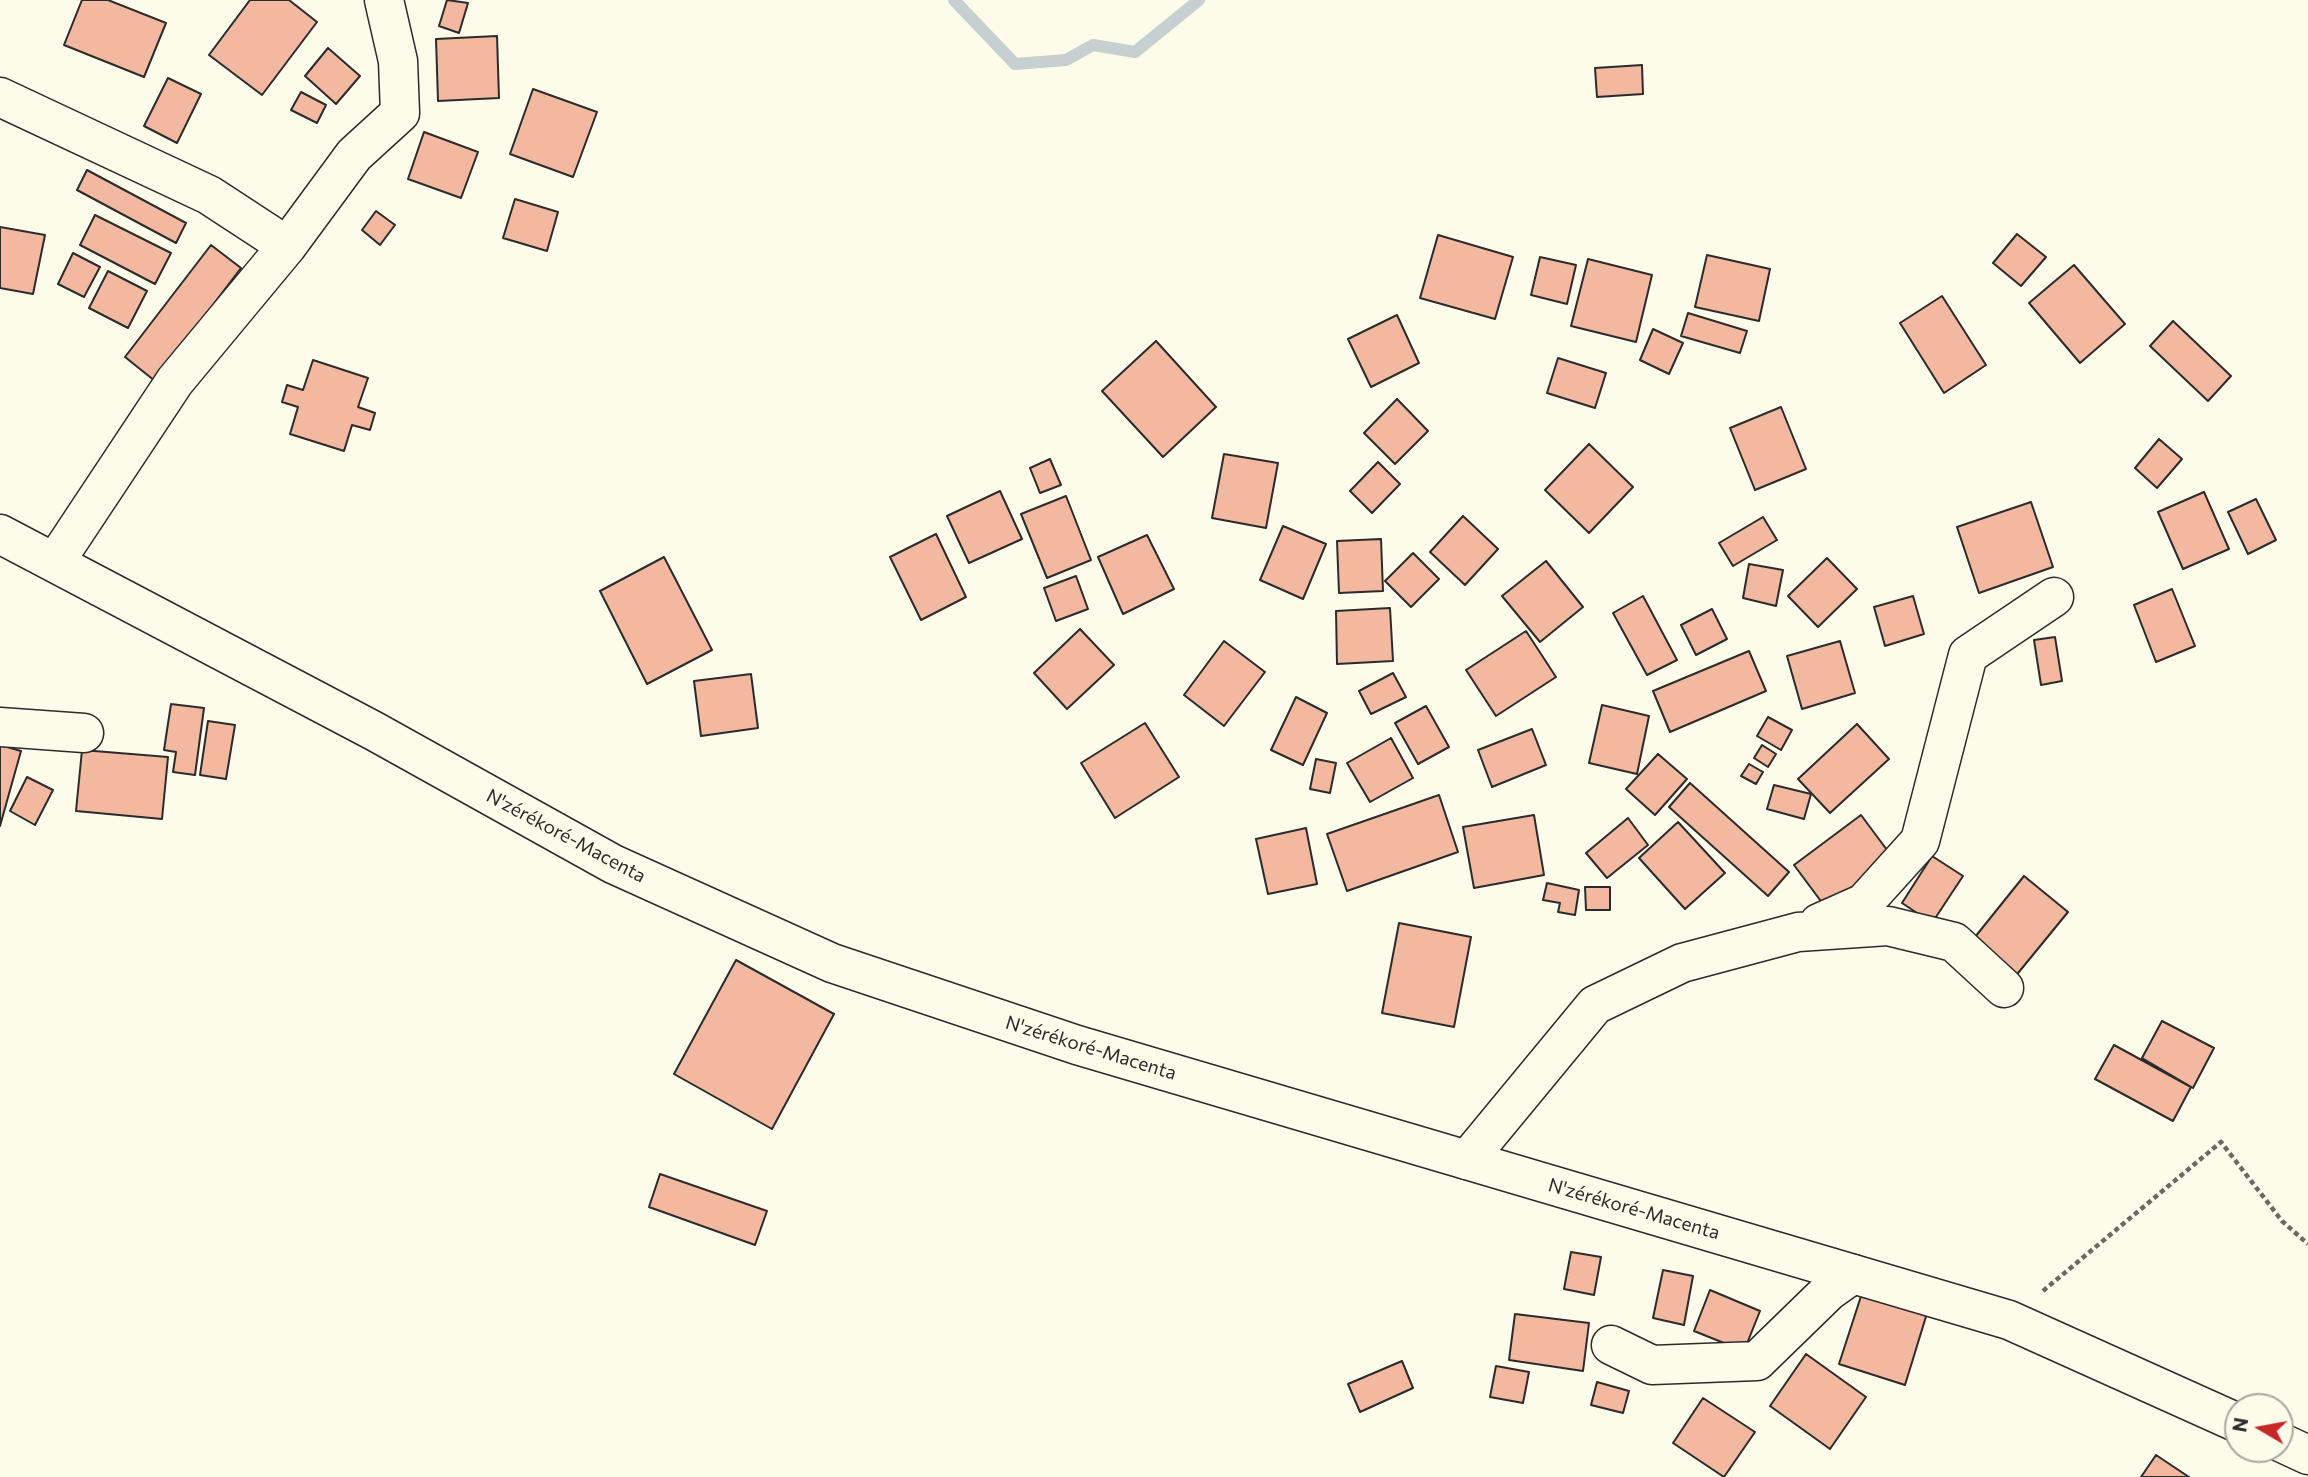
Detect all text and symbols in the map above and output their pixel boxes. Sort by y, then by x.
street label: N'zérékoré-Macenta [482,784,650,888]
street label: N'zérékoré-Macenta [1003,1011,1179,1085]
street label: N'zérékoré-Macenta [1546,1174,1722,1244]
north arrow [2224,1393,2294,1463]
text: N [2227,1416,2252,1434]

